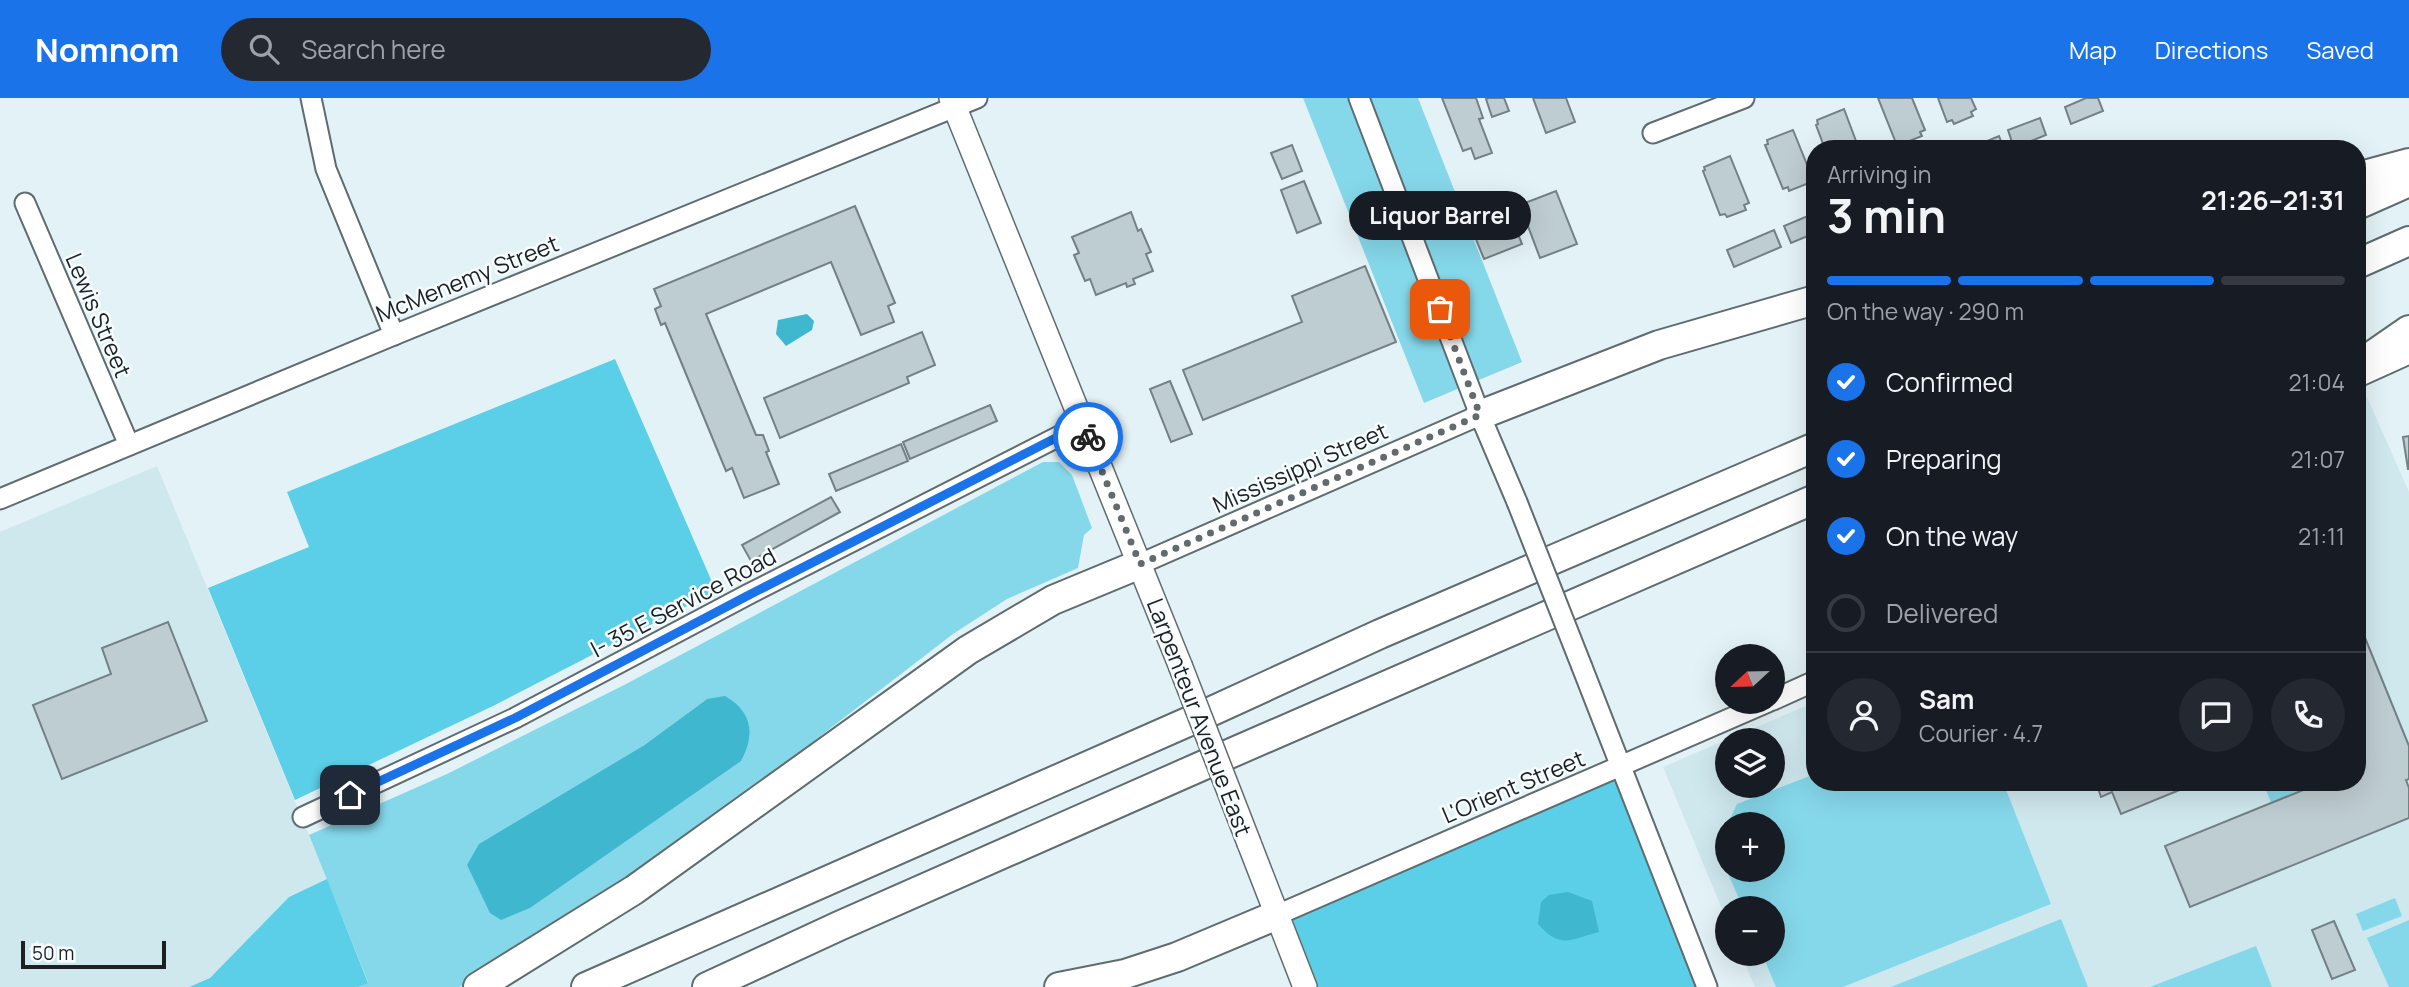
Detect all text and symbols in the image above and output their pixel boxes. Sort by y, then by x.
search box [221,18,711,81]
text: Nomnom [35,27,179,72]
icon: search [245,30,283,68]
text: Search here [301,31,446,67]
text: Map [2069,33,2117,66]
text: Directions [2155,33,2268,66]
text: Saved [2306,33,2374,66]
text: Arriving in [1827,158,1932,190]
text: 21:26–21:31 [2201,182,2345,218]
text: 3 min [1827,184,1946,247]
callout: Liquor Barrel [1349,190,1531,239]
text: Liquor Barrel [1369,199,1511,231]
street label: McMenemy Street [371,227,563,329]
street label: Lewis Street [58,248,140,382]
pin [1410,279,1470,339]
icon: bag [1421,290,1459,328]
text: On the way · 290 m [1827,295,2024,327]
icon: check [1827,363,1865,401]
text: Confirmed [1886,364,2013,400]
text: 21:04 [2288,366,2345,398]
courier [1053,402,1123,472]
street label: Mississippi Street [1207,414,1393,520]
icon: bike [1069,418,1107,456]
icon: check [1827,440,1865,478]
text: Preparing [1886,441,2002,477]
text: 21:07 [2290,443,2345,475]
icon: check [1827,517,1865,555]
text: On the way [1886,518,2018,554]
text: 21:11 [2298,520,2345,552]
street label: I- 35 E Service Road [585,540,781,664]
street label: Larpenteur Avenue East [1140,593,1260,841]
text: Delivered [1886,595,1998,631]
north arrow [1715,644,1785,714]
map controls [1715,644,1785,966]
button: person [1827,678,1901,752]
button: chat [2179,678,2253,752]
button: phone [2271,678,2345,752]
text: Sam [1919,681,1974,717]
text: Courier · 4.7 [1919,717,2043,749]
button: layers [1715,728,1785,798]
street label: L'Orient Street [1437,742,1589,830]
pin [320,765,380,825]
icon: home [331,776,369,814]
button: + [1715,812,1785,882]
button: − [1715,896,1785,966]
scale bar [21,938,166,970]
text: 50 m [32,940,74,966]

